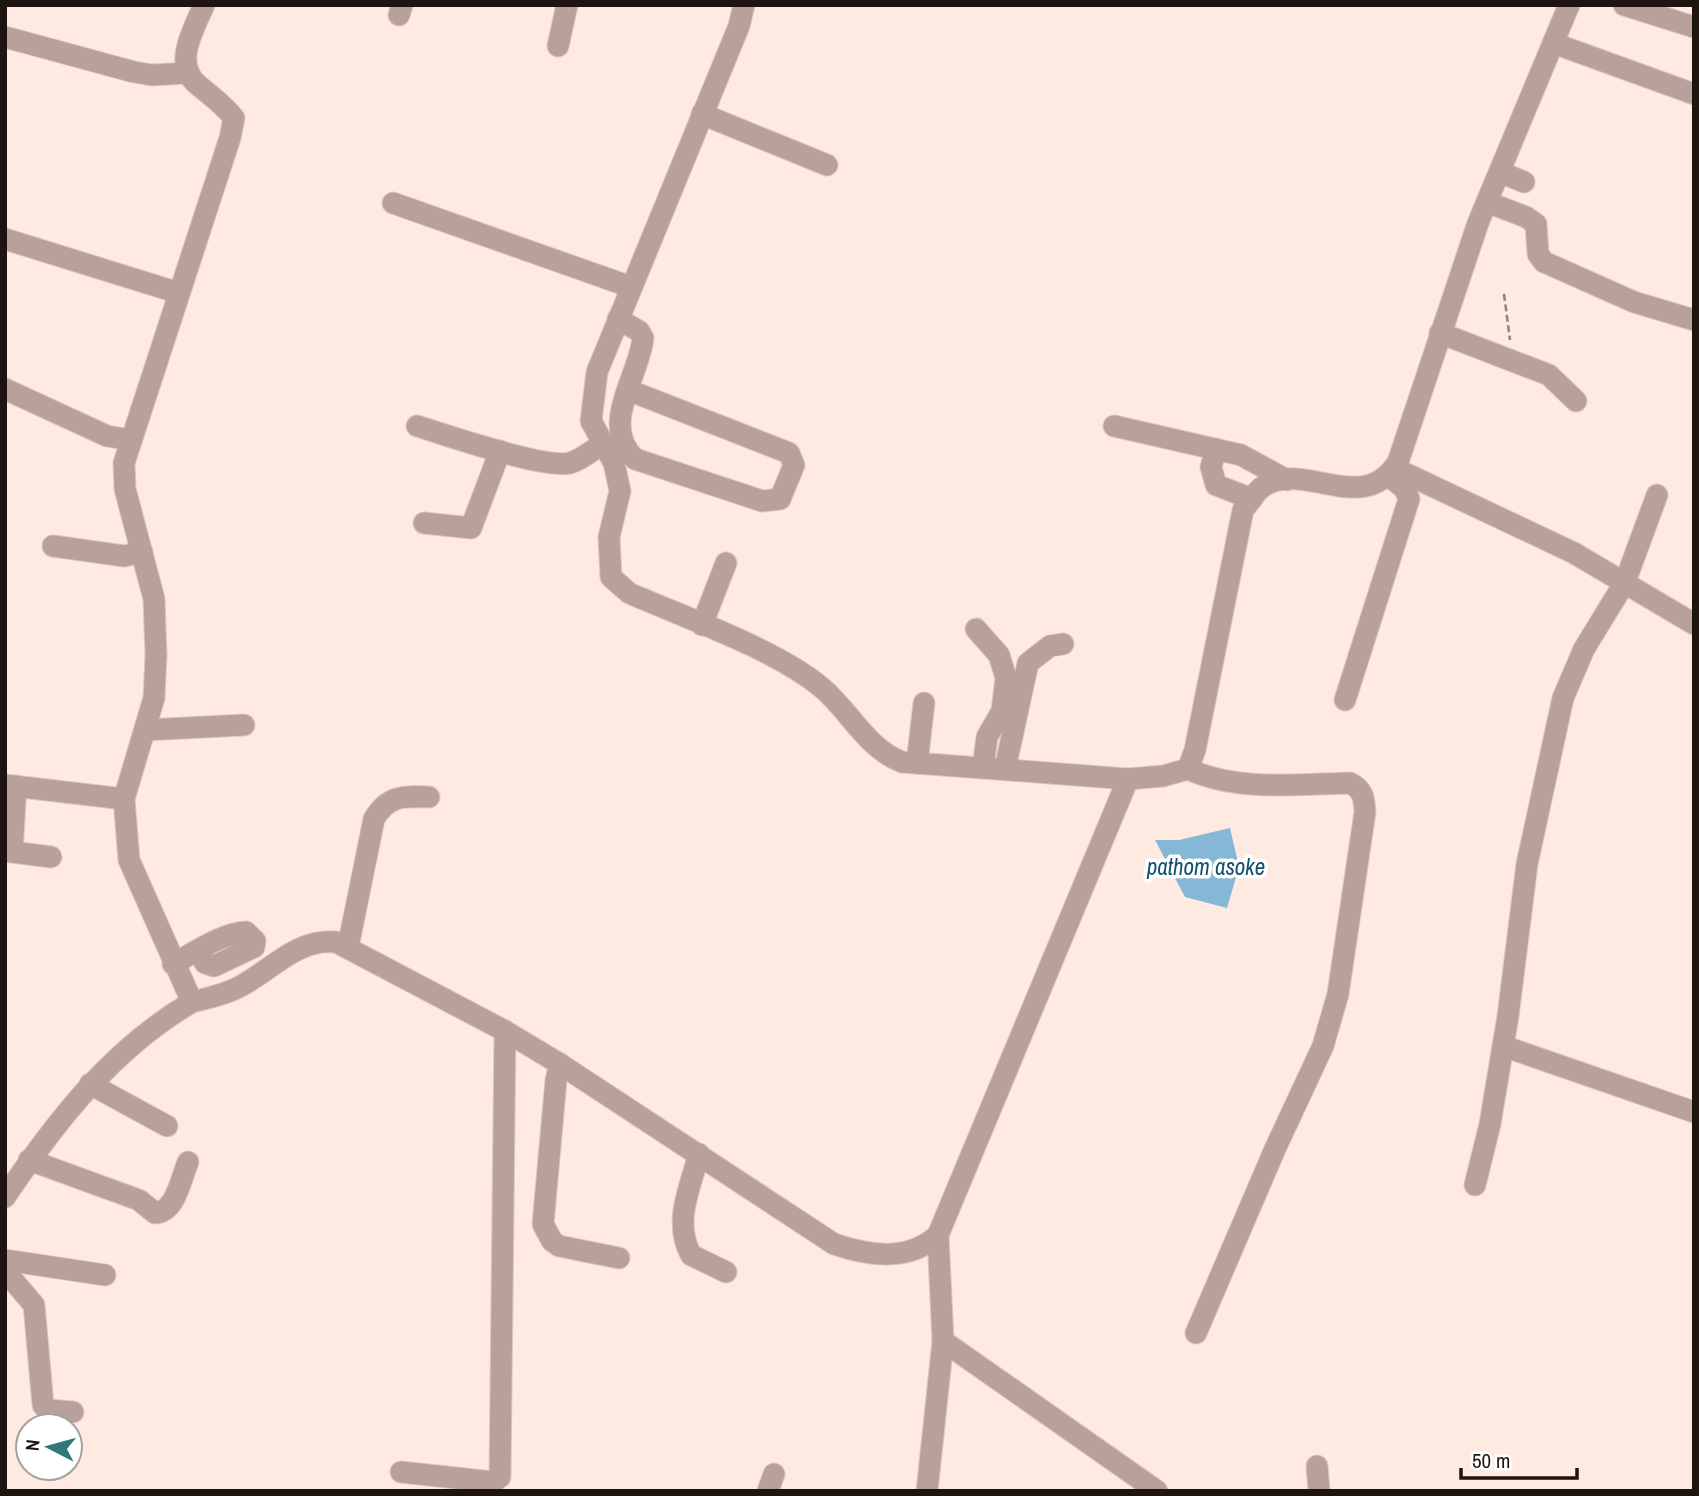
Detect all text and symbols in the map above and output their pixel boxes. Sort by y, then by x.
water label: pathom asoke [1146,851,1265,882]
north arrow [14,1412,84,1482]
scale bar [1461,1436,1576,1480]
text: N [19,1438,46,1452]
text: 50 m [1472,1446,1510,1475]

